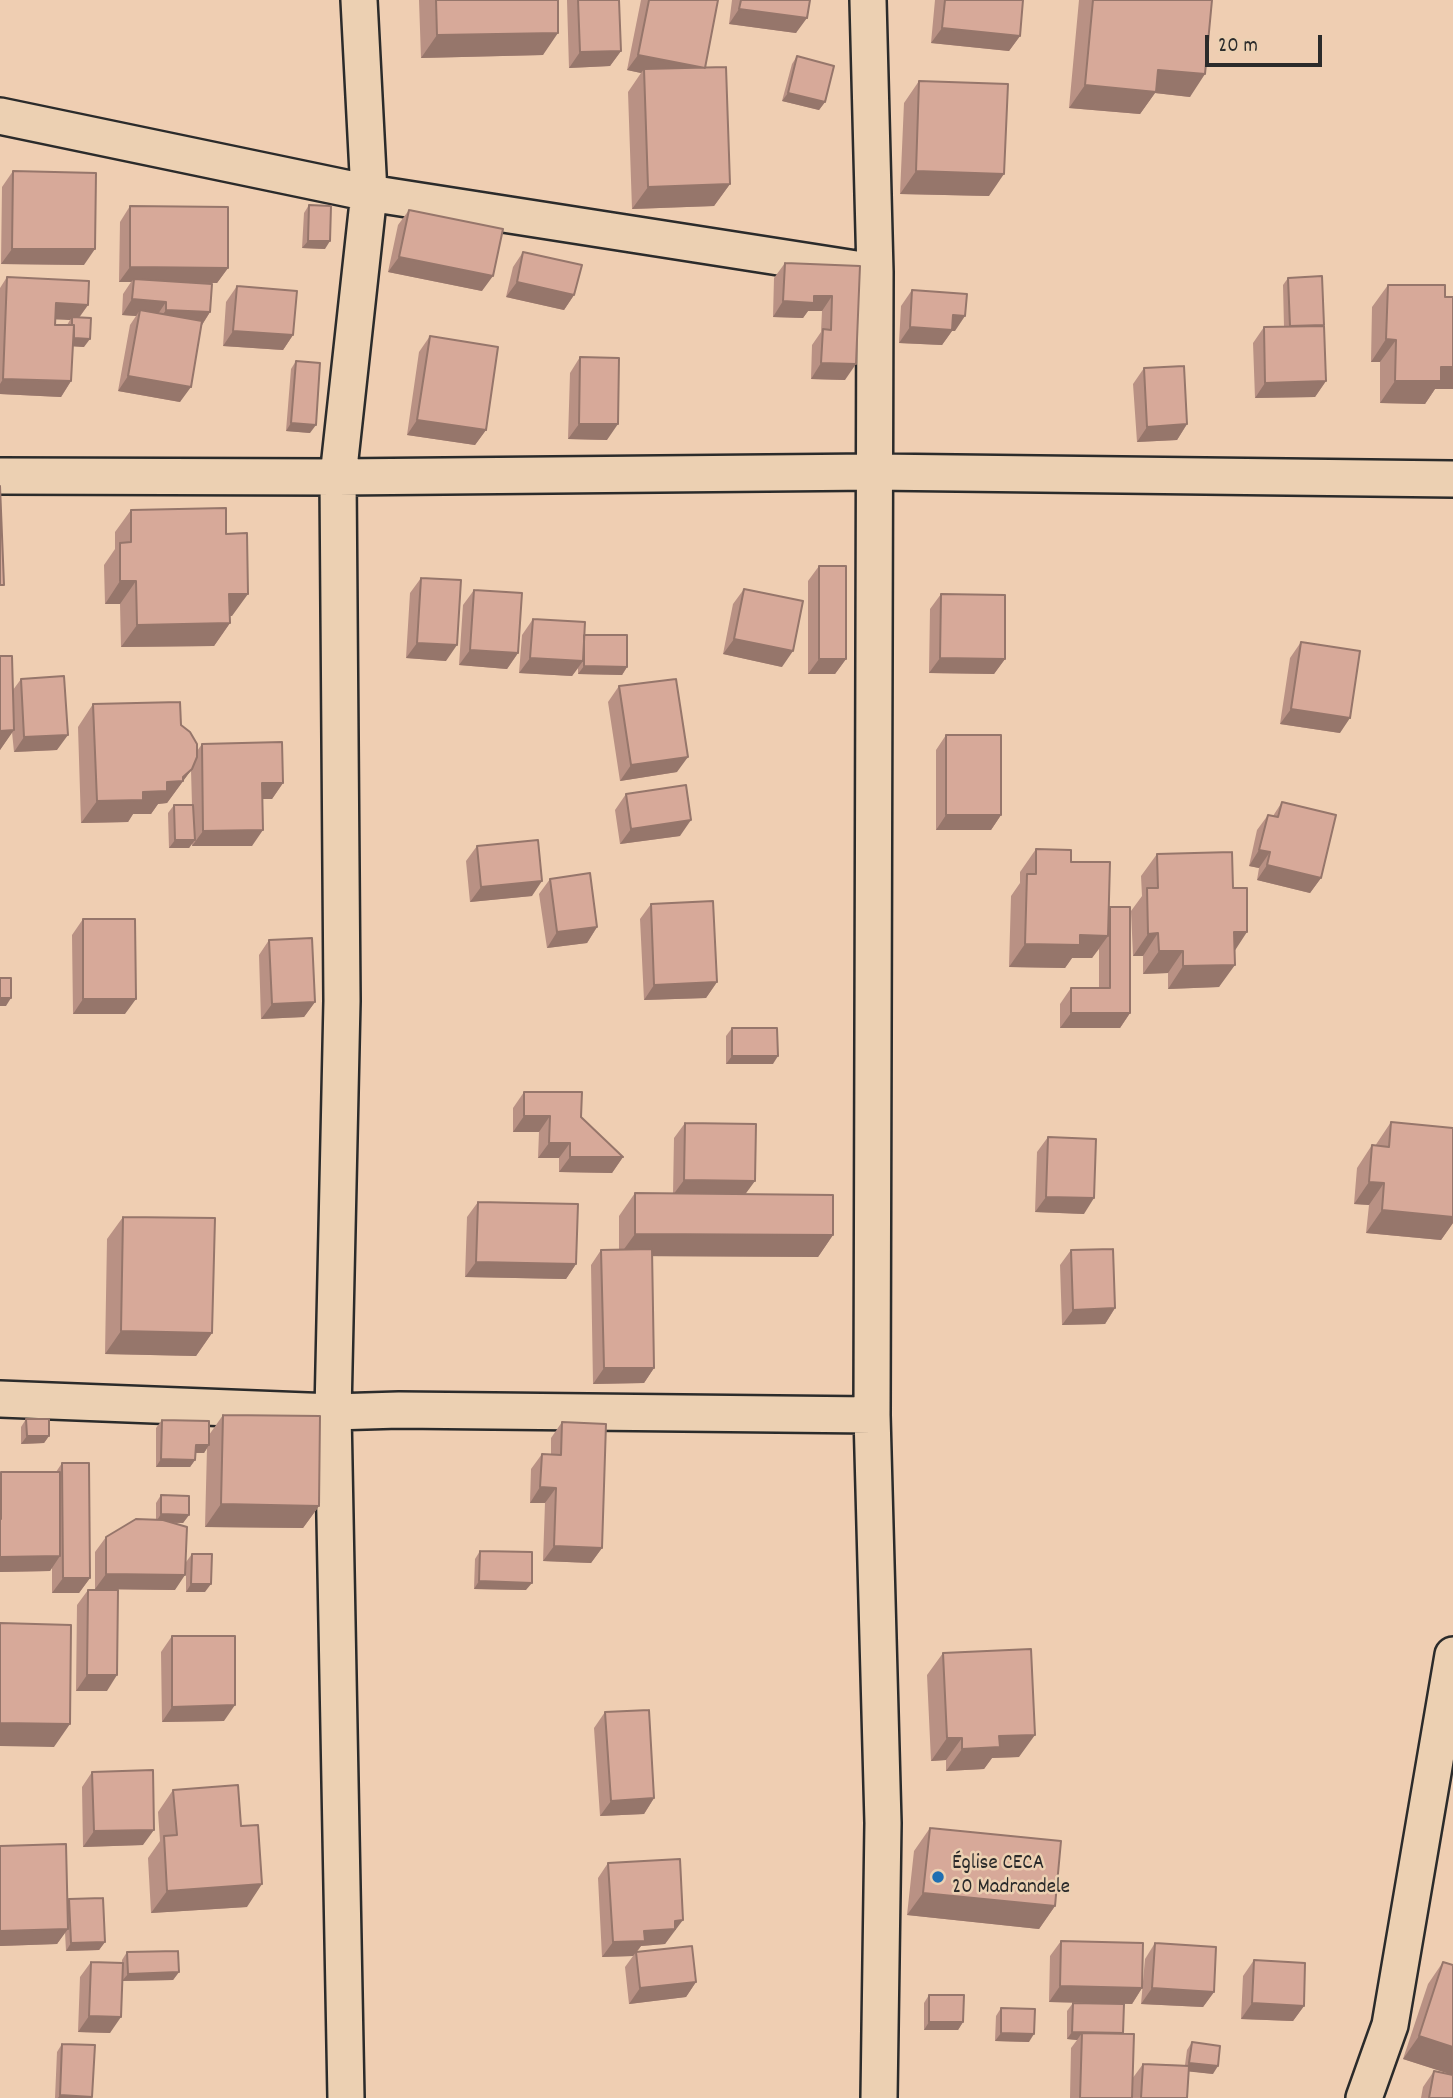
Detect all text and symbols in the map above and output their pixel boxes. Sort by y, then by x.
scale bar [1208,21,1325,65]
text: 20 m [1218,32,1258,62]
place label: Église CECA 20 Madrandele [952,1852,1070,1902]
marker: Église CECA 20 Madrandele [930,1869,946,1885]

